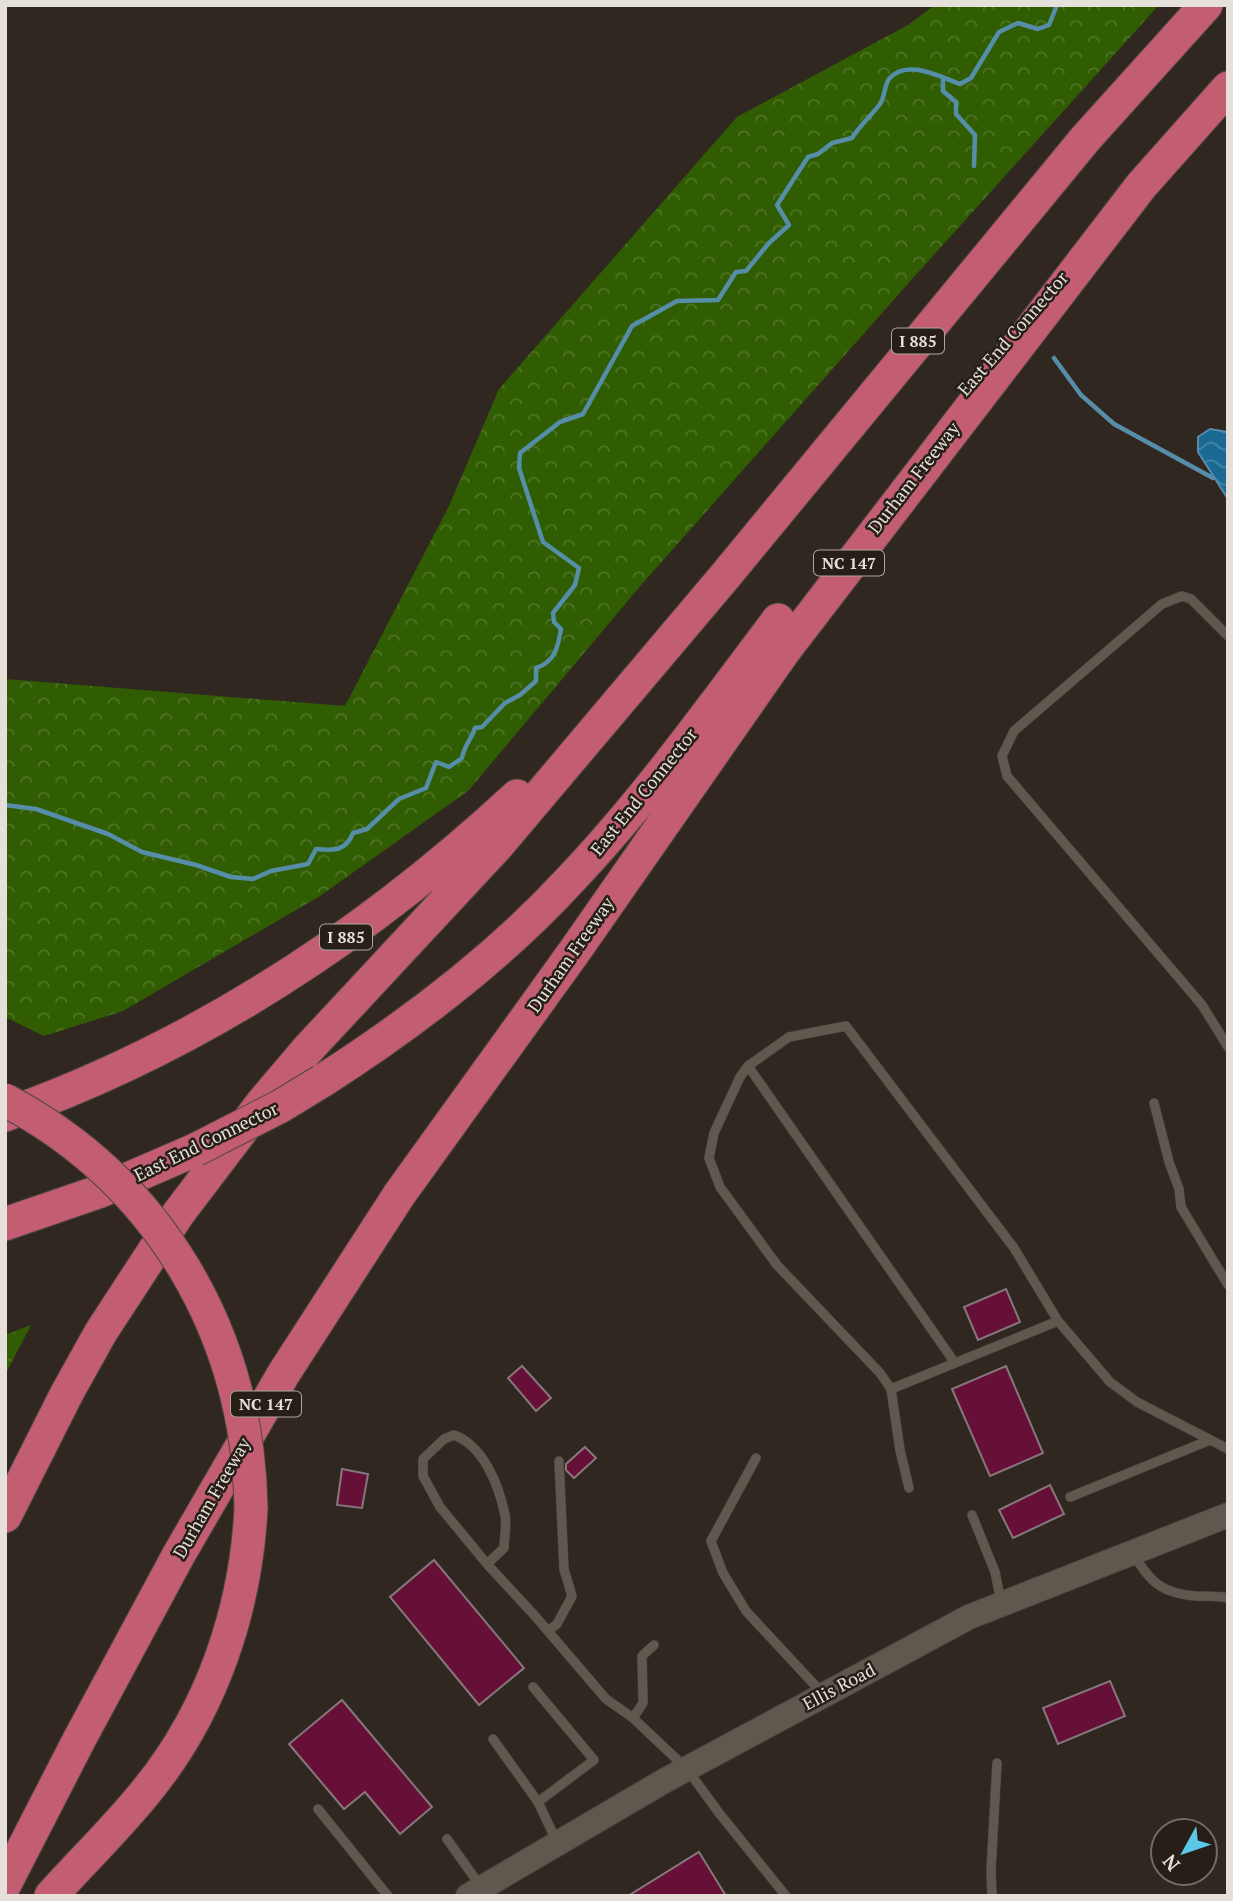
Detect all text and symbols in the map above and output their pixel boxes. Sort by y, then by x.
street label: East End Connector [952,266,1073,401]
road number: I 885 [892,328,944,354]
street label: Durham Freeway [862,416,965,538]
road number: NC 147 [814,550,884,576]
street label: East End Connector [584,723,702,860]
street label: Durham Freeway [521,891,619,1017]
road number: I 885 [320,925,372,950]
street label: East End Connector [130,1096,282,1186]
road number: NC 147 [231,1392,301,1416]
street label: Durham Freeway [167,1432,256,1562]
street label: Ellis Road [798,1657,879,1715]
north arrow [1149,1817,1219,1887]
text: N [1156,1849,1185,1877]

